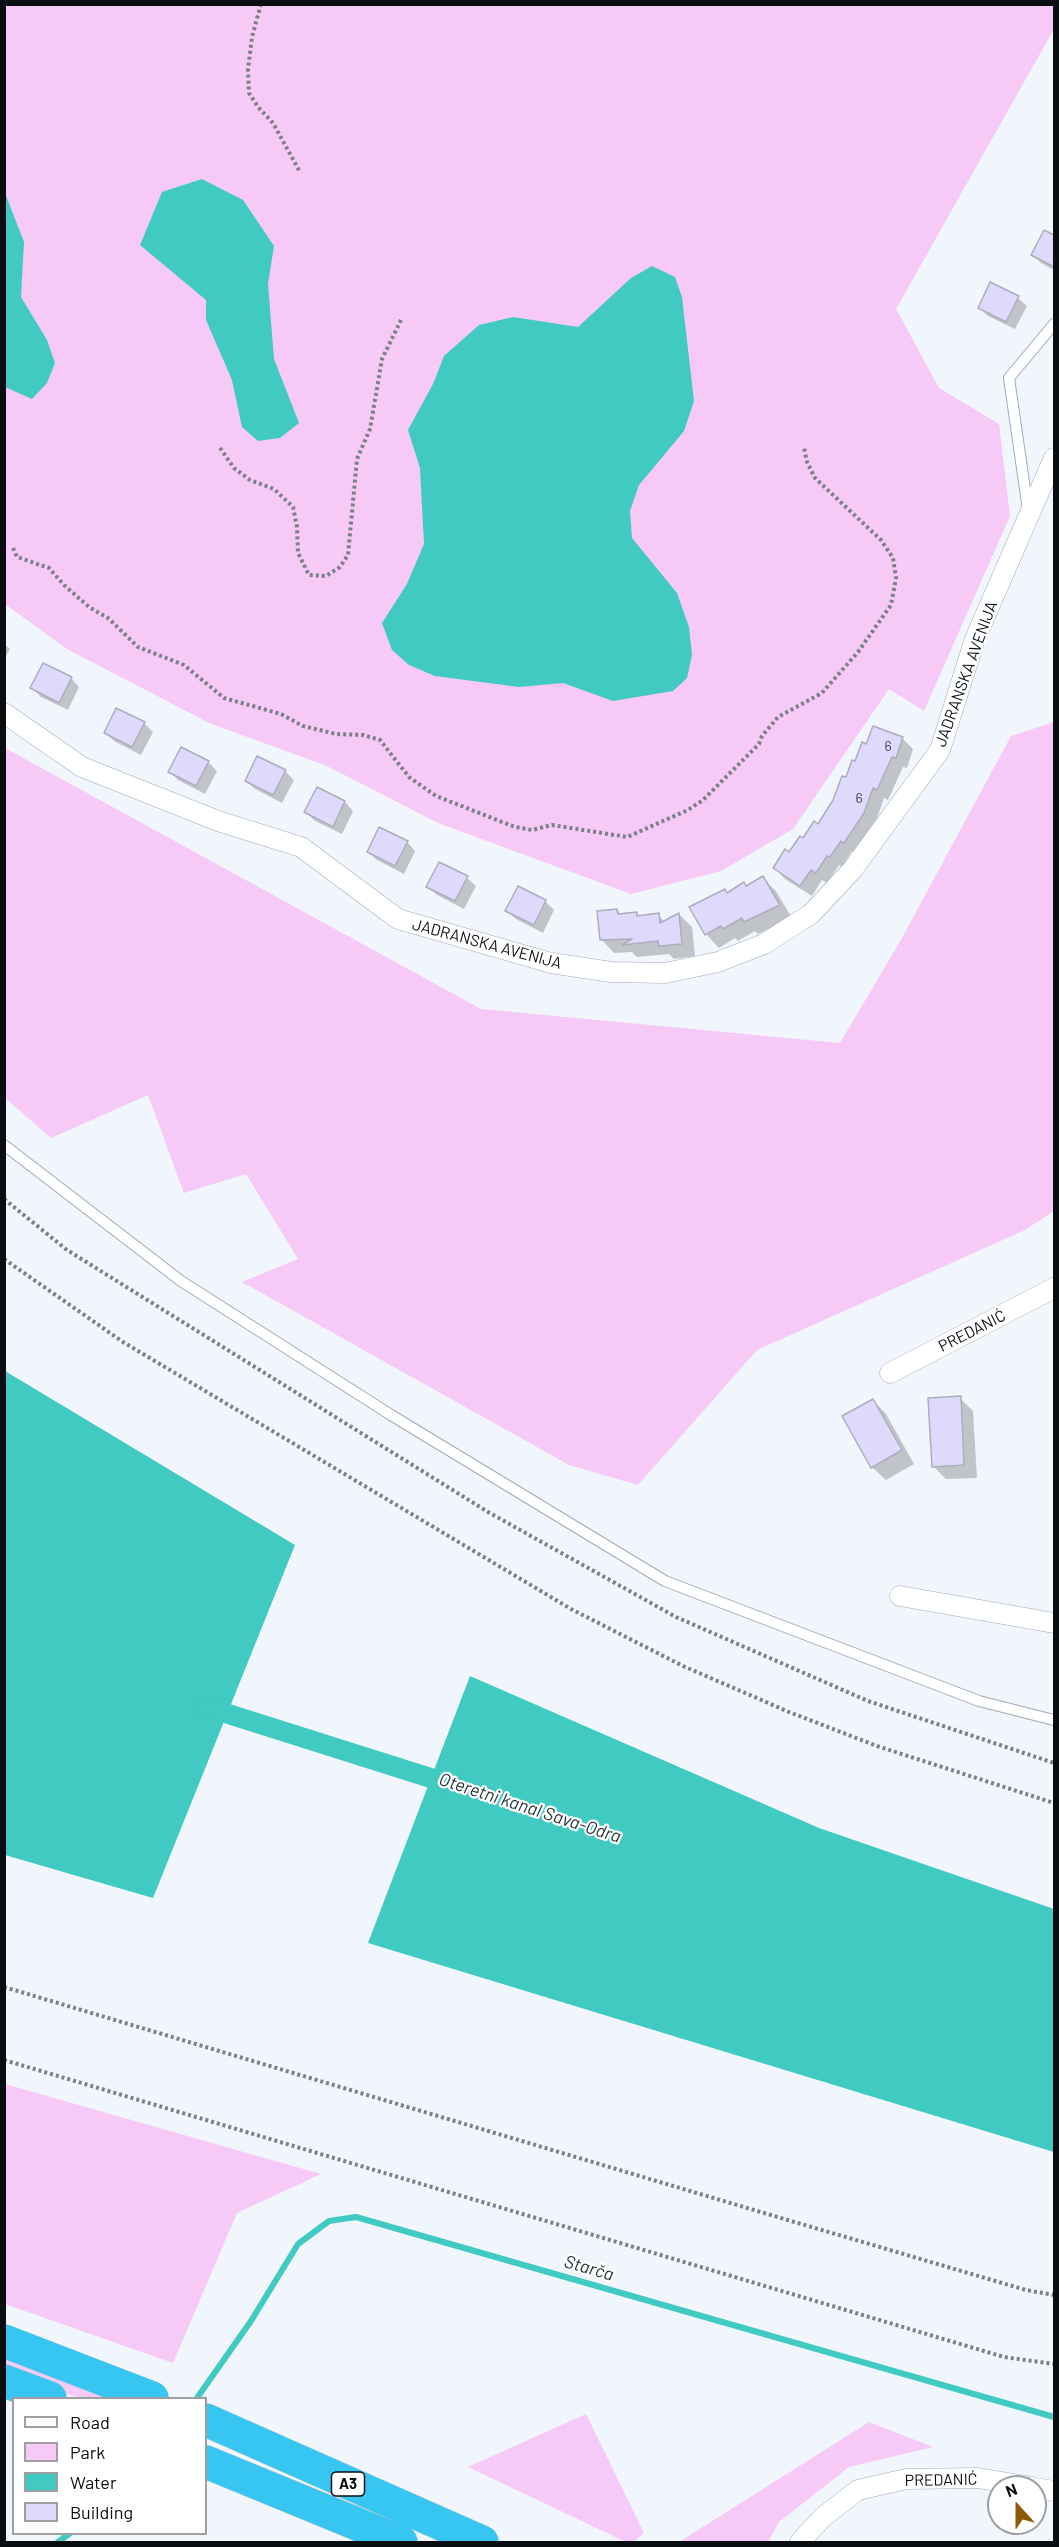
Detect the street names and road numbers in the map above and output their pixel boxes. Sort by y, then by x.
street label: JADRANSKA AVENIJA [931,598,1001,750]
street label: JADRANSKA AVENIJA [410,915,564,973]
street label: PREDANIĆ [935,1306,1009,1356]
street label: PREDANIĆ [904,2470,978,2490]
road number: A3 [332,2472,364,2496]

